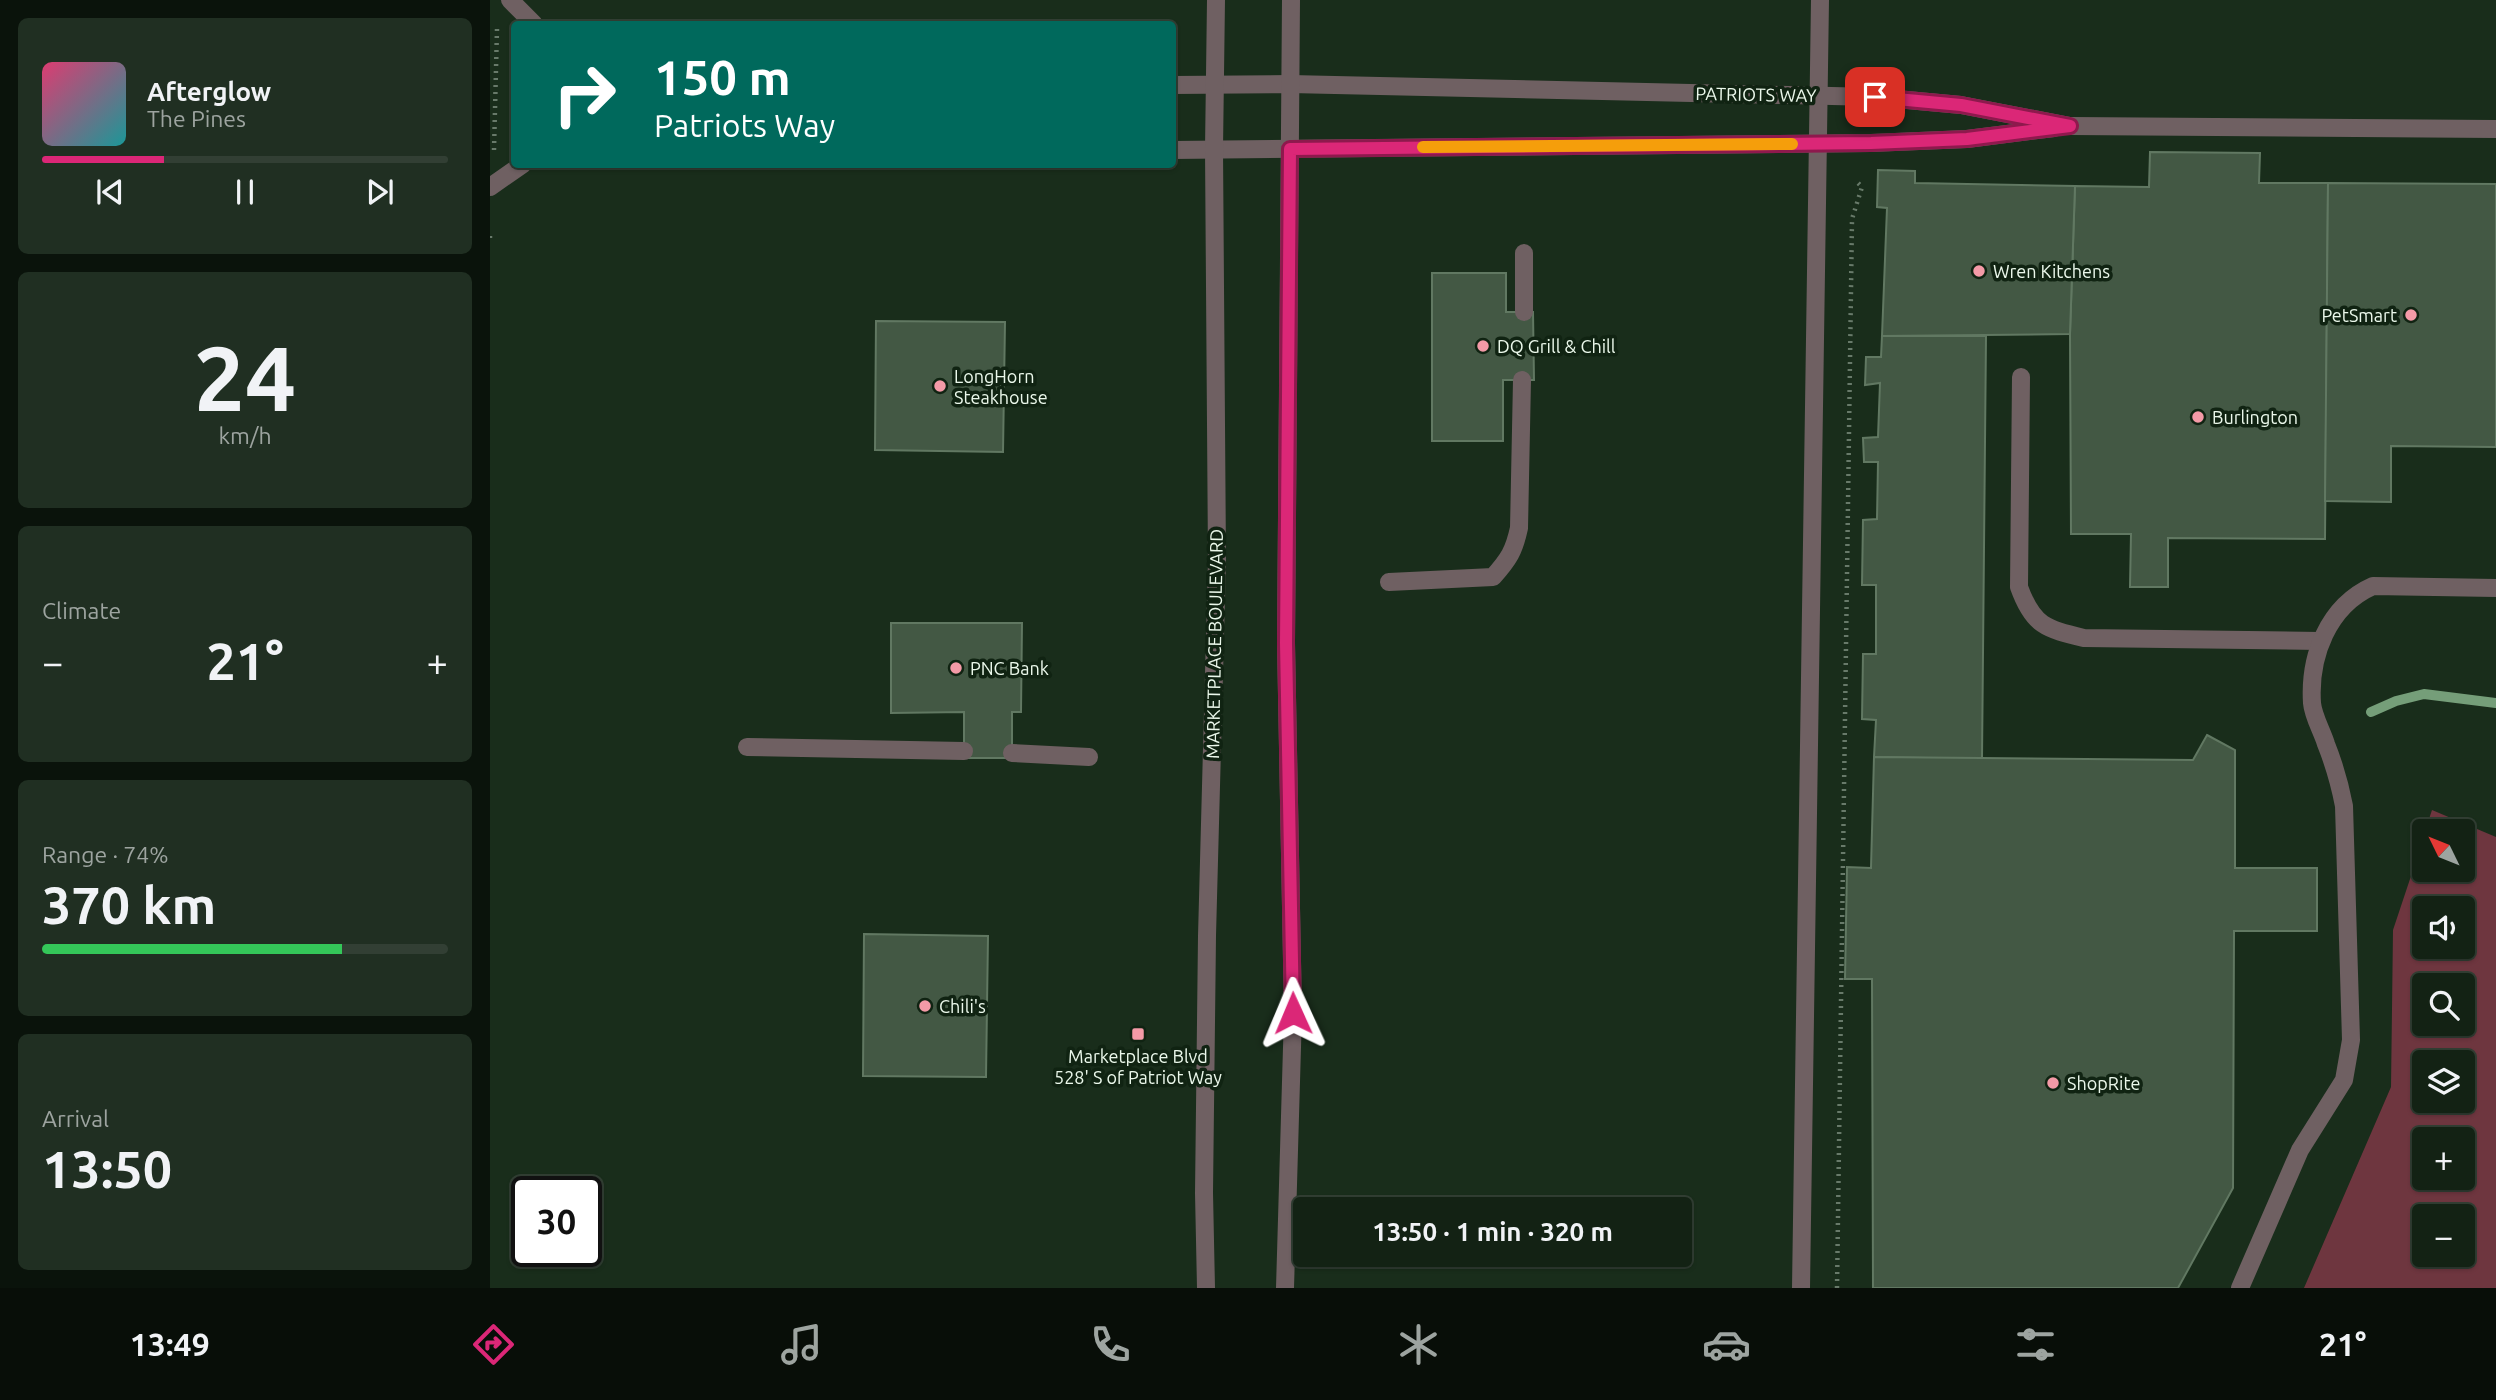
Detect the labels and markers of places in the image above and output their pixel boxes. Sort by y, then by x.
pin [1845,67,1905,127]
place label: Wren Kitchens [1993,261,2110,281]
marker: Wren Kitchens [1971,263,1987,279]
place label: PetSmart [2321,305,2397,325]
marker: PetSmart [2403,307,2419,323]
place label: DQ Grill & Chill [1497,336,1616,357]
marker: DQ Grill & Chill [1475,338,1491,354]
place label: LongHorn Steakhouse [954,366,1048,407]
marker: LongHorn Steakhouse [932,378,948,394]
place label: Burlington [2212,407,2298,427]
marker: Burlington [2190,409,2206,425]
place label: PNC Bank [970,658,1049,678]
marker: PNC Bank [948,660,964,676]
place label: Chili's [939,996,986,1016]
marker: Chili's [917,998,933,1014]
marker: Marketplace Blvd 528' S of Patriot Way [1130,1026,1146,1042]
place label: Marketplace Blvd 528' S of Patriot Way [1054,1046,1222,1087]
place label: ShopRite [2067,1073,2140,1093]
marker: ShopRite [2045,1075,2061,1091]

